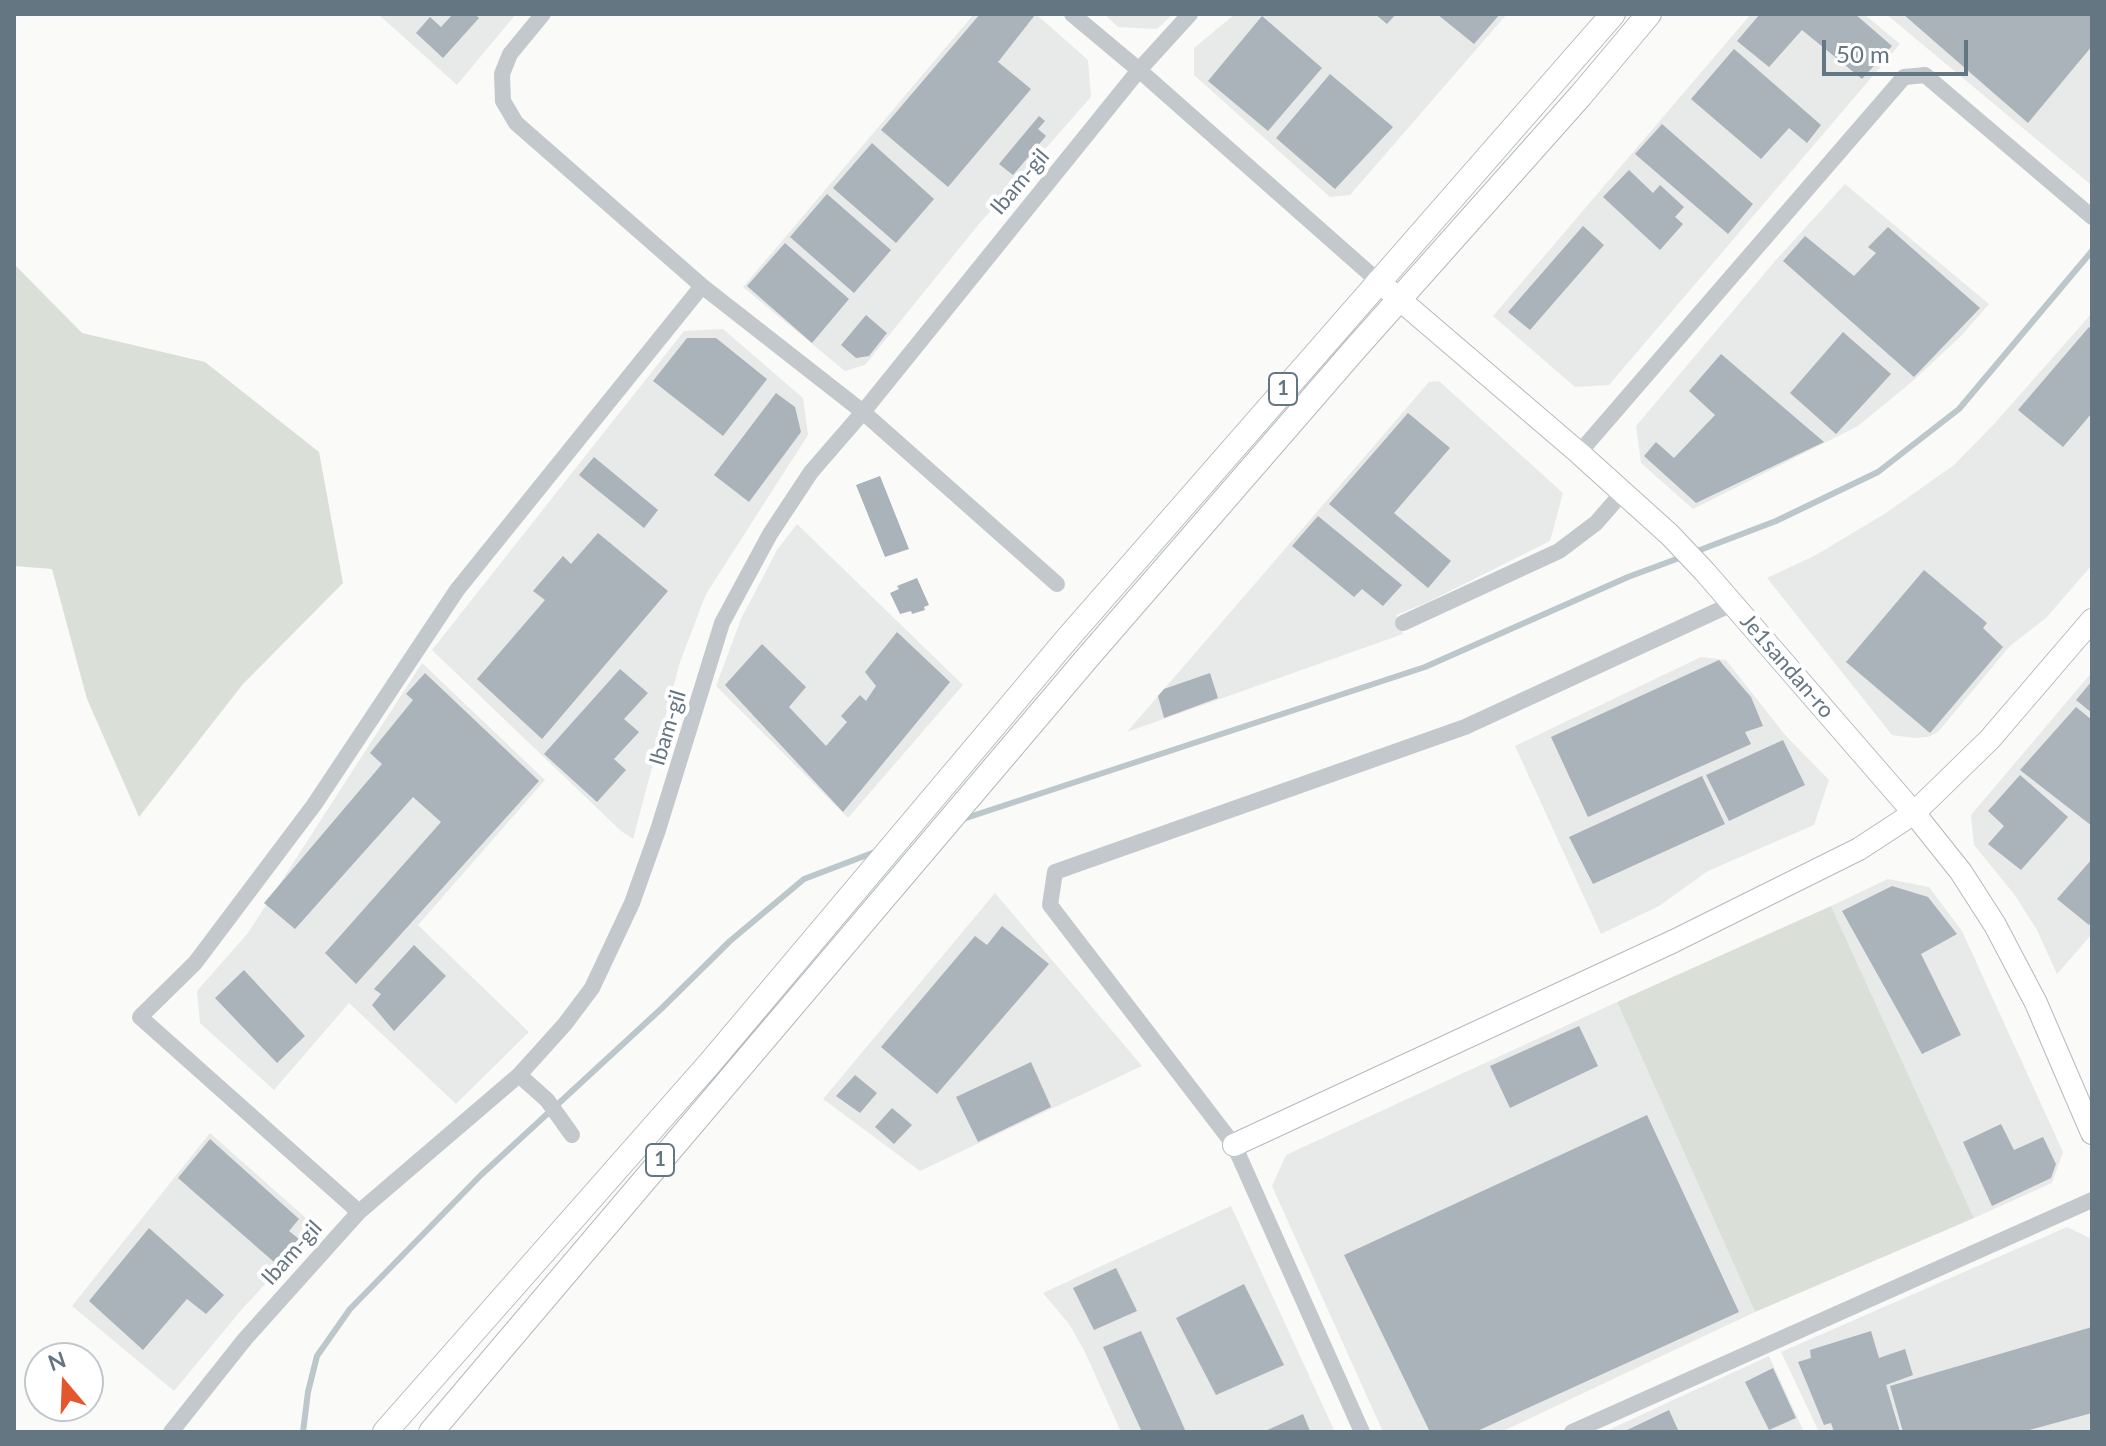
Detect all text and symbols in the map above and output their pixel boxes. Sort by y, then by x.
scale bar [1826,24,1972,74]
text: 50 m [1836,39,1890,68]
street label: Ibam-gil [985,144,1055,220]
road number: 1 [1269,373,1297,405]
street label: Je1sandan-ro [1734,608,1840,724]
street label: Ibam-gil [644,687,692,769]
road number: 1 [646,1144,674,1176]
street label: Ibam-gil [256,1215,328,1291]
north arrow [24,1342,104,1422]
text: N [44,1345,69,1376]

